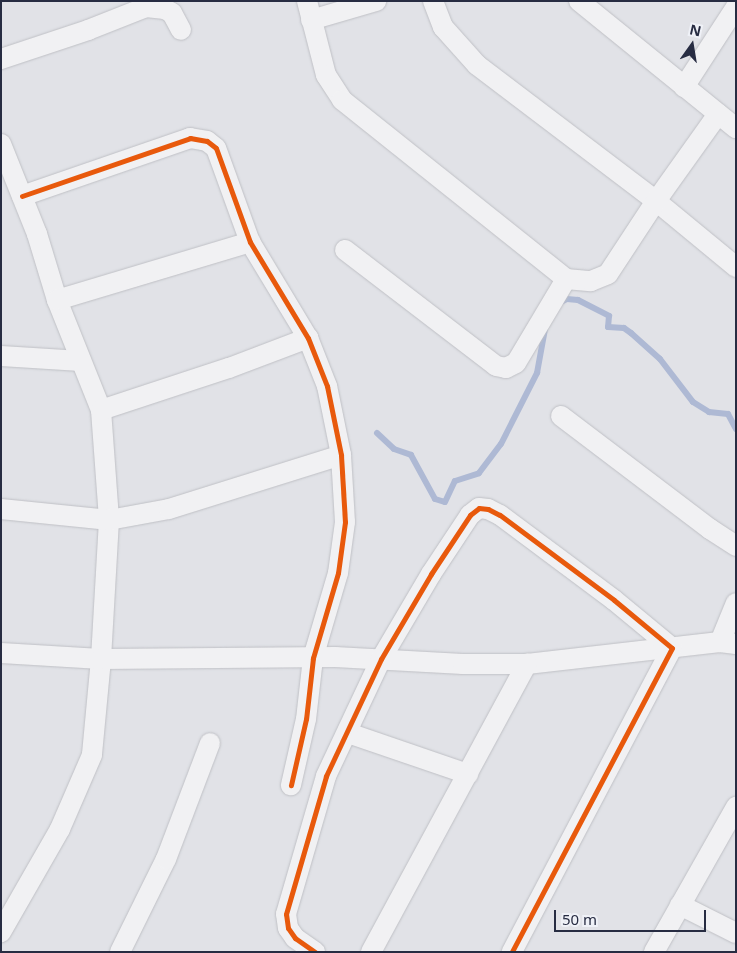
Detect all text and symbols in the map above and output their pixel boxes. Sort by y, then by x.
text: N [688,19,703,40]
north arrow [667,20,717,70]
scale bar [557,900,710,932]
text: 50 m [562,909,597,929]

